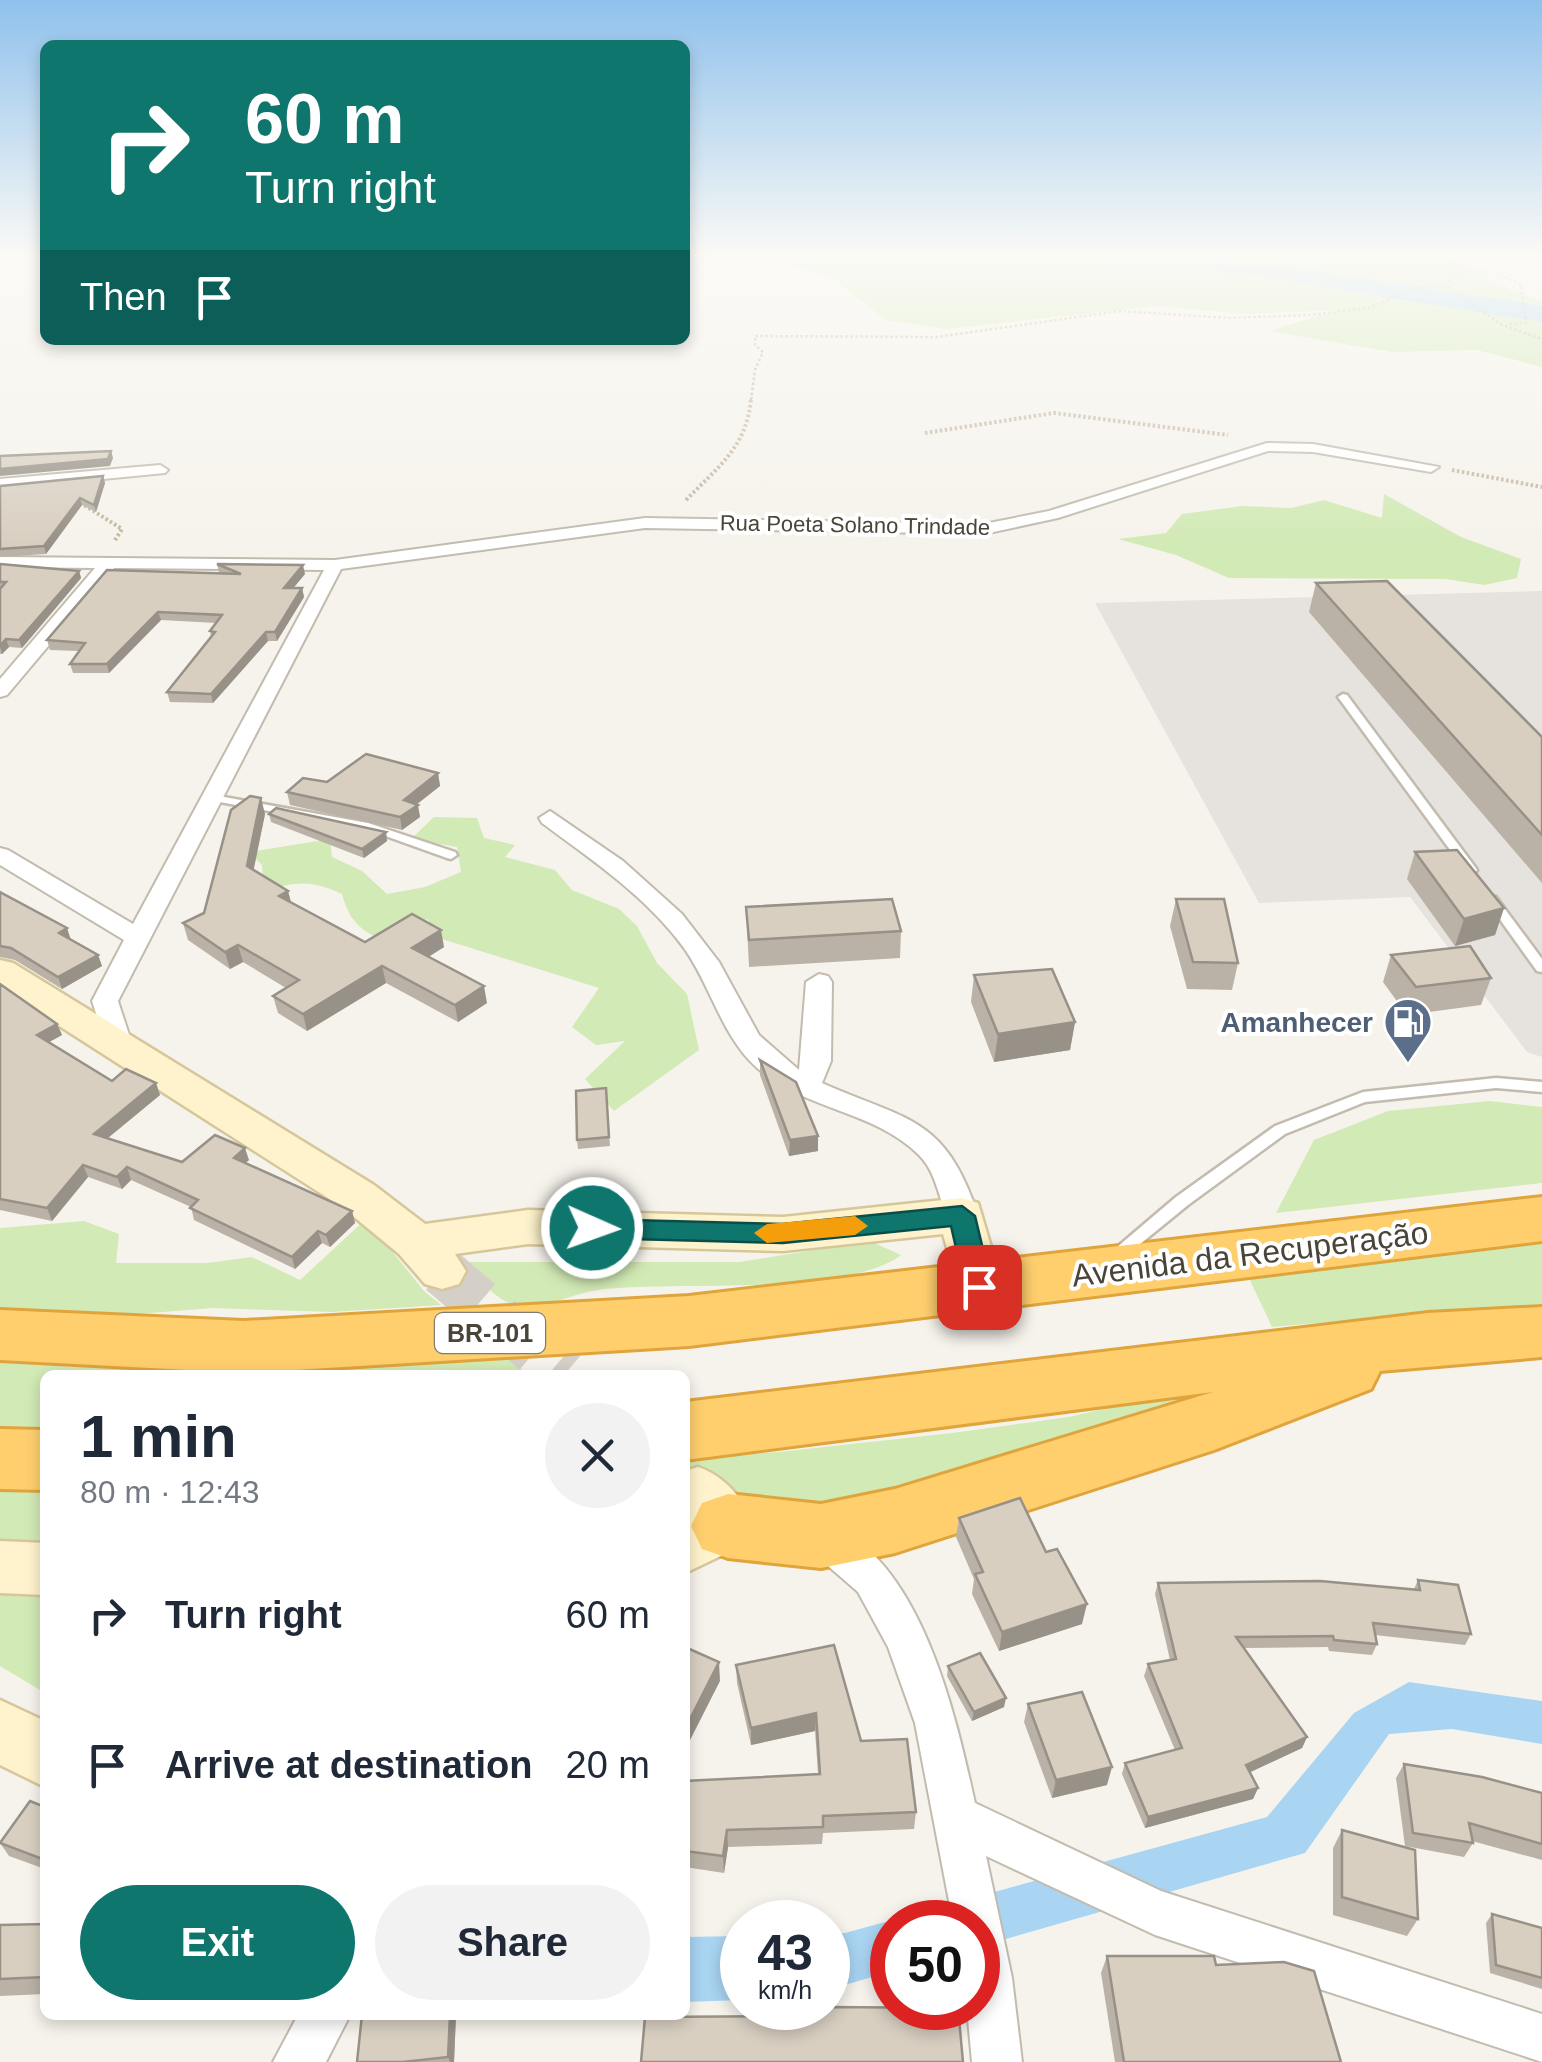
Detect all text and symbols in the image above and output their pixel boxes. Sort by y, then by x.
icon: right [80,80,210,210]
text: 60 m [245,80,405,158]
text: Turn right [245,162,436,213]
icon: arrive [187,270,242,325]
text: Then [80,276,167,318]
street label: Rua Poeta Solano Trindade [720,510,990,540]
fuel station icon: Amanhecer [1382,996,1434,1064]
place label: Amanhecer [1220,1007,1373,1038]
position arrow [540,1176,644,1280]
street label: Avenida da Recuperação [1070,1214,1430,1294]
pin [937,1245,1022,1330]
icon: arrive [952,1260,1007,1315]
road number: BR-101 [435,1313,545,1353]
text: 1 min [80,1403,237,1470]
button: close [545,1403,650,1508]
text: 80 m · 12:43 [80,1474,260,1510]
icon: right [80,1588,135,1643]
text: Turn right [165,1594,342,1636]
text: 60 m [566,1594,650,1636]
icon: arrive [80,1738,135,1793]
text: Arrive at destination [165,1744,532,1786]
text: 20 m [566,1744,650,1786]
button: Exit [80,1885,355,2000]
button: Share [375,1885,650,2000]
speed limit sign: 50 [870,1900,1000,2030]
text: 43 [757,1925,813,1981]
text: km/h [758,1976,812,2004]

